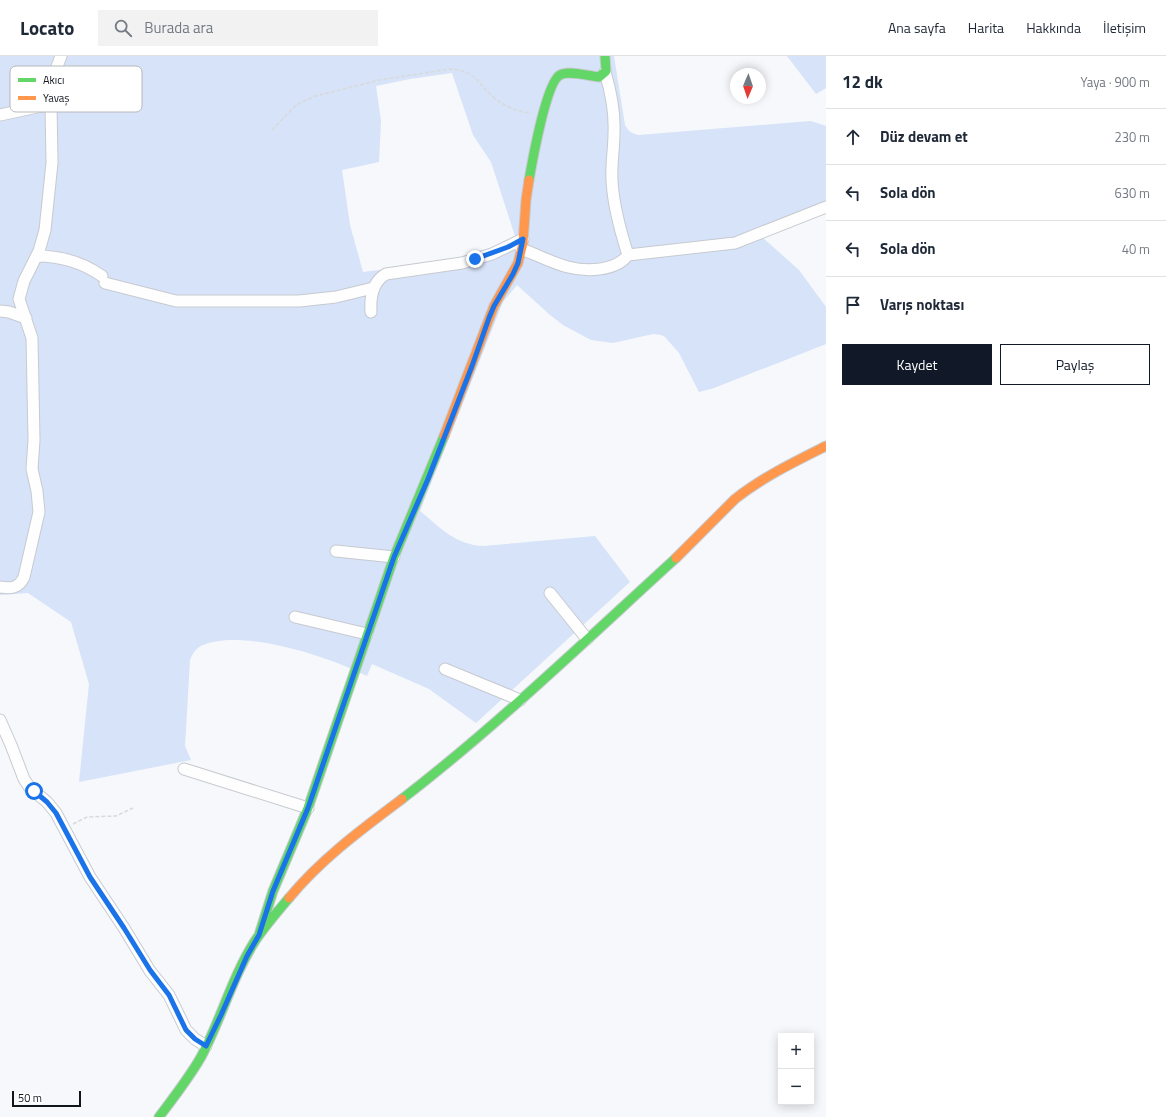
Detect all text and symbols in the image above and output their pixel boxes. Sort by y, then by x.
search box [98,10,378,46]
text: Locato [20,13,74,42]
text: Burada ara [144,16,213,39]
icon: search [112,17,134,39]
text: Ana sayfa [888,17,946,38]
text: Harita [968,17,1004,38]
text: Hakkında [1026,17,1081,38]
text: İletişim [1103,17,1146,38]
legend [10,66,142,112]
north arrow [730,68,766,104]
text: 12 dk [842,69,883,95]
text: Akıcı [43,72,64,88]
text: Yaya · 900 m [1081,72,1150,92]
text: Yavaş [43,90,70,106]
text: Düz devam et [880,125,968,148]
icon: ahead [842,126,864,148]
text: 230 m [1114,127,1150,147]
text: Sola dön [880,181,936,204]
icon: left [842,182,864,204]
text: 630 m [1114,183,1150,203]
text: Sola dön [880,237,936,260]
icon: left [842,238,864,260]
text: 40 m [1122,239,1150,259]
route end [466,250,484,268]
text: Varış noktası [880,293,964,316]
icon: arrive [842,294,864,316]
button: Kaydet [842,344,992,385]
button: Paylaş [1000,344,1150,385]
route start [25,782,43,800]
map controls [778,1033,814,1105]
button: + [778,1033,814,1069]
button: − [778,1069,814,1105]
scale bar [12,1089,81,1108]
text: 50 m [18,1090,42,1106]

